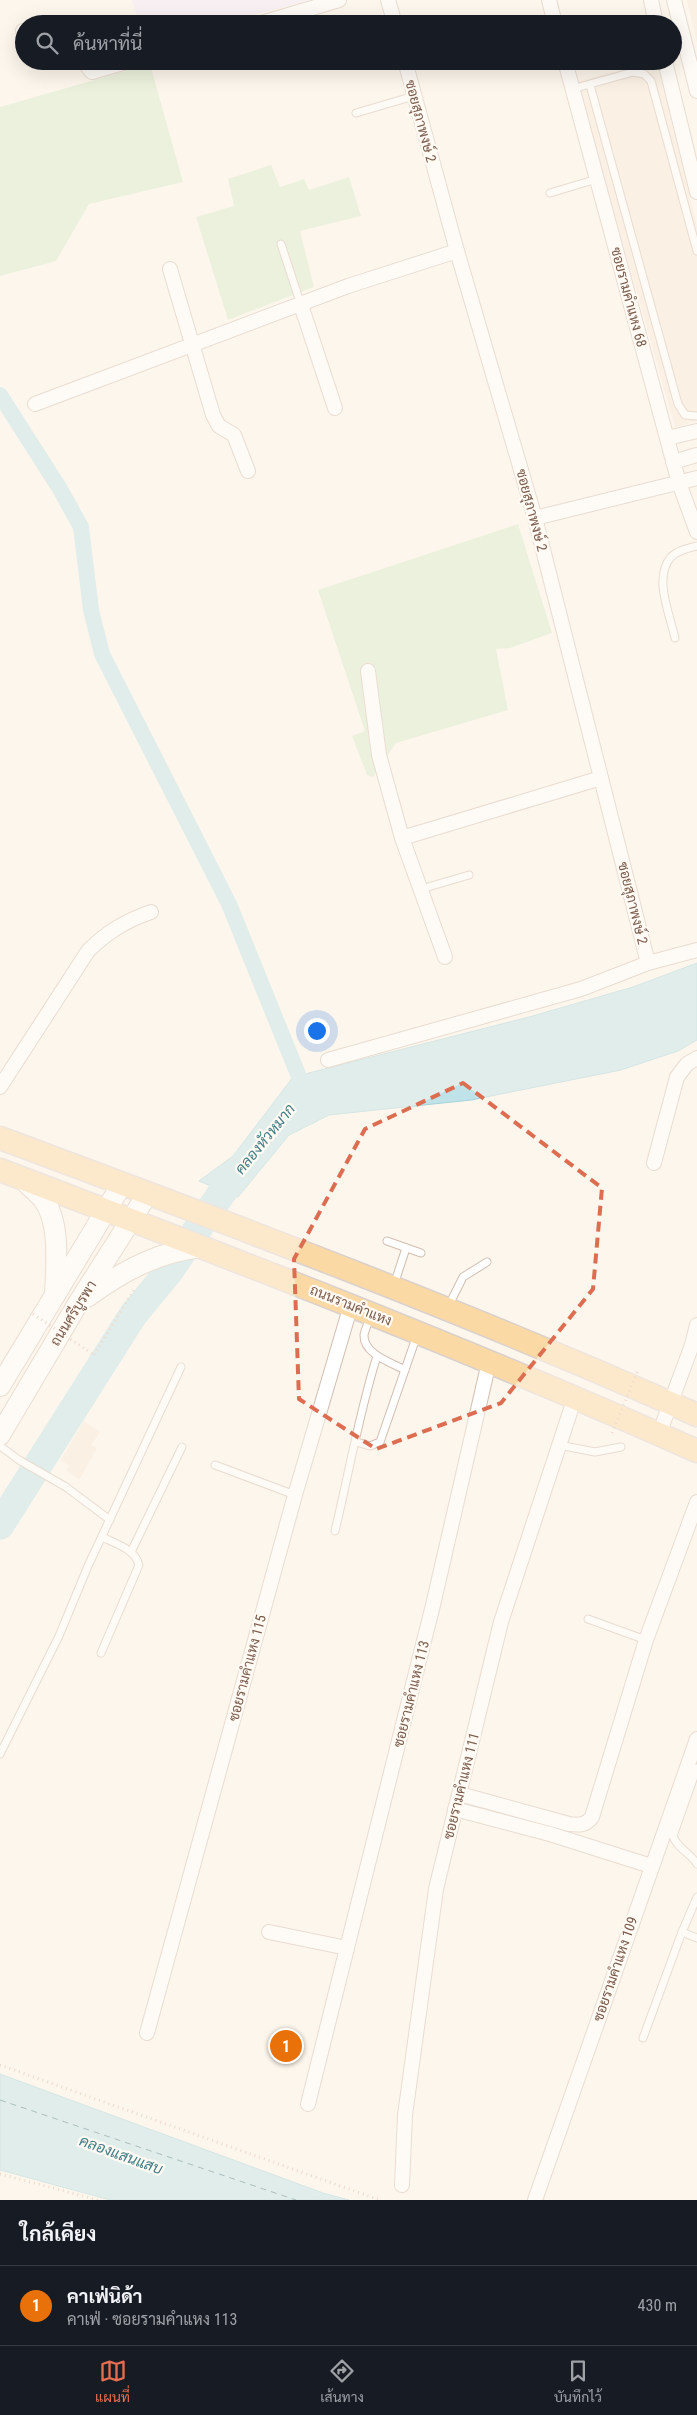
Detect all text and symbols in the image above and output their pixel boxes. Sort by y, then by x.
search box [15,15,682,70]
icon: search [33,29,61,57]
text: ค้นหาที่นี่ [73,32,142,55]
street label: ซอยสุภาพงษ์ 2 [400,78,441,164]
street label: ซอยรามคำแหง 68 [608,245,650,349]
street label: ซอยสุภาพงษ์ 2 [511,467,552,553]
street label: ซอยสุภาพงษ์ 2 [613,860,652,946]
your location [304,1018,330,1044]
water label: คลองหัวหมาก [231,1100,299,1178]
street label: ถนนศรีบูรพา [46,1277,101,1350]
street label: ถนนรามคำแหง [308,1281,394,1329]
street label: ซอยรามคำแหง 115 [225,1613,269,1723]
street label: ซอยรามคำแหง 113 [390,1639,432,1749]
street label: ซอยรามคำแหง 111 [440,1731,482,1841]
street label: ซอยรามคำแหง 109 [590,1915,640,2023]
pin: 1 [270,2027,302,2065]
water label: คลองแสนแสบ [77,2132,165,2179]
text: ใกล้เคียง [20,2222,96,2246]
text: คาเฟ่นิด้า [67,2285,143,2308]
text: 1 [32,2296,40,2315]
text: 430 m [638,2296,677,2315]
text: คาเฟ่ · ซอยรามคำแหง 113 [67,2310,237,2329]
tab: แผนที่ [95,2357,130,2405]
tab: เส้นทาง [320,2357,364,2405]
tab: บันทึกไว้ [554,2357,602,2405]

